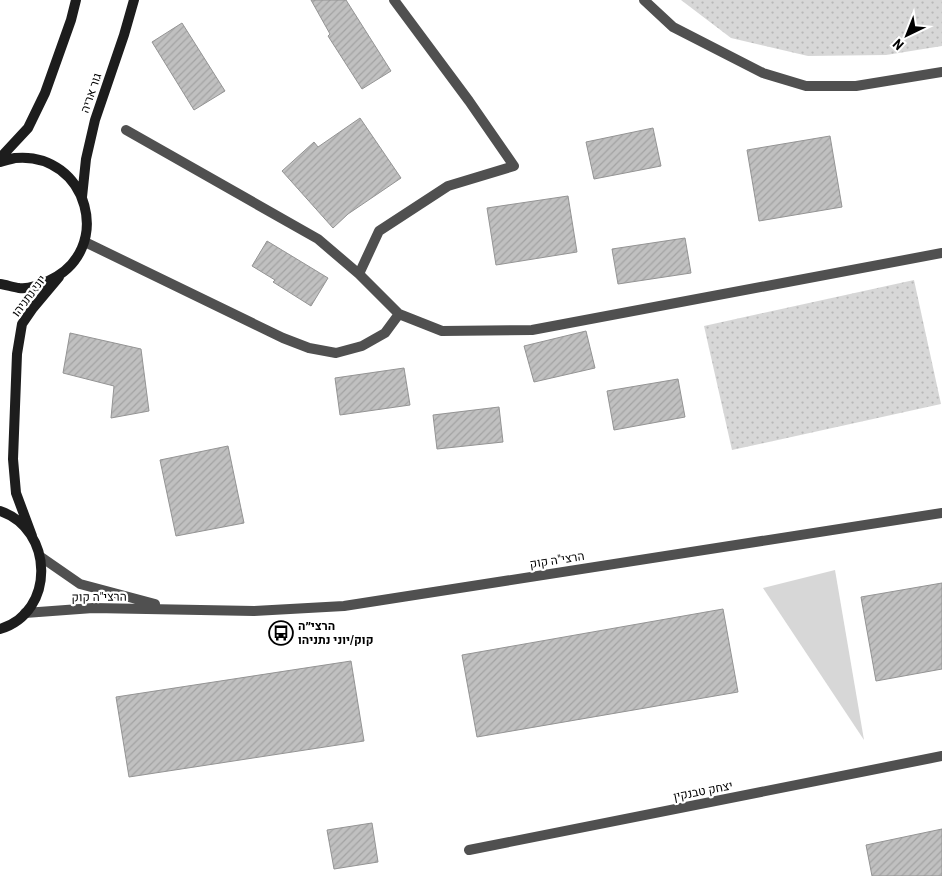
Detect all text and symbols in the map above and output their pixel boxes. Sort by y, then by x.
north arrow [882,10,932,60]
text: N [890,36,907,53]
street label: גור אריה [78,71,104,115]
street label: יוני נתניהו [9,273,49,319]
street label: הרצי"ה קוק [529,549,585,571]
street label: הרצי"ה קוק [71,590,127,604]
place label: הרצי״ה קוק/יוני נתניהו [298,619,374,647]
bus stop icon: הרצי״ה קוק/יוני נתניהו [268,620,294,646]
street label: יצחק טבנקין [672,778,734,804]

